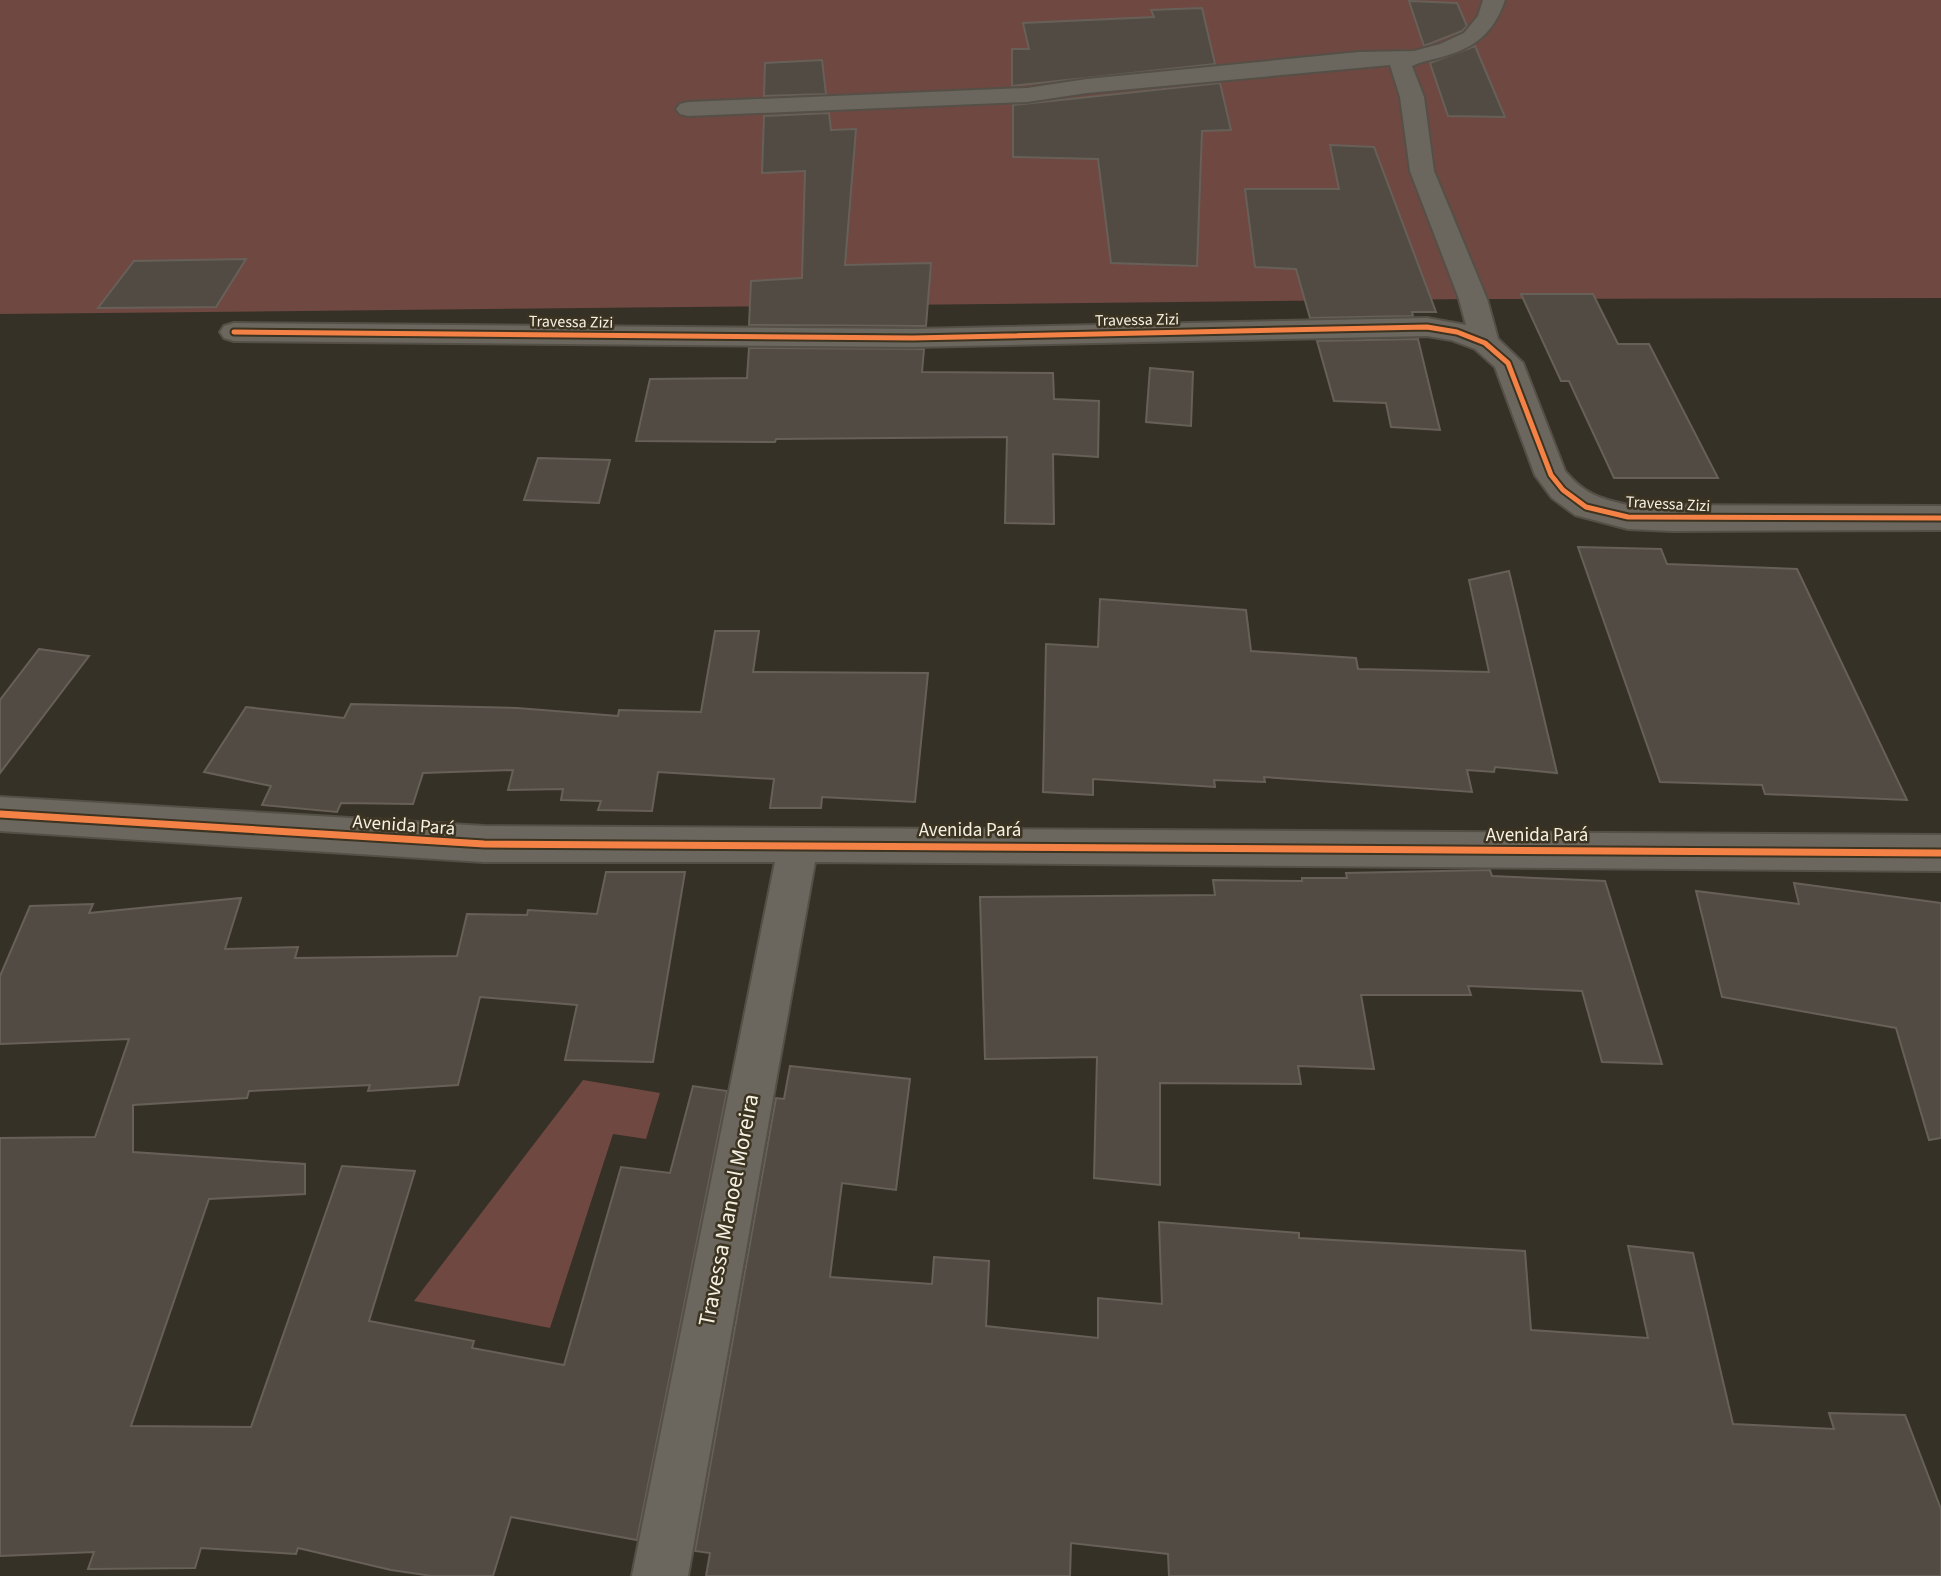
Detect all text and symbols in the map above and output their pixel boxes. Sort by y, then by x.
street label: Travessa Zizi [1095,308,1179,332]
street label: Travessa Zizi [529,310,613,334]
street label: Travessa Zizi [1625,491,1711,517]
street label: Avenida Pará [352,808,456,843]
street label: Avenida Pará [919,817,1021,844]
street label: Avenida Pará [1486,822,1588,849]
street label: Travessa Manoel Moreira [690,1091,767,1329]

